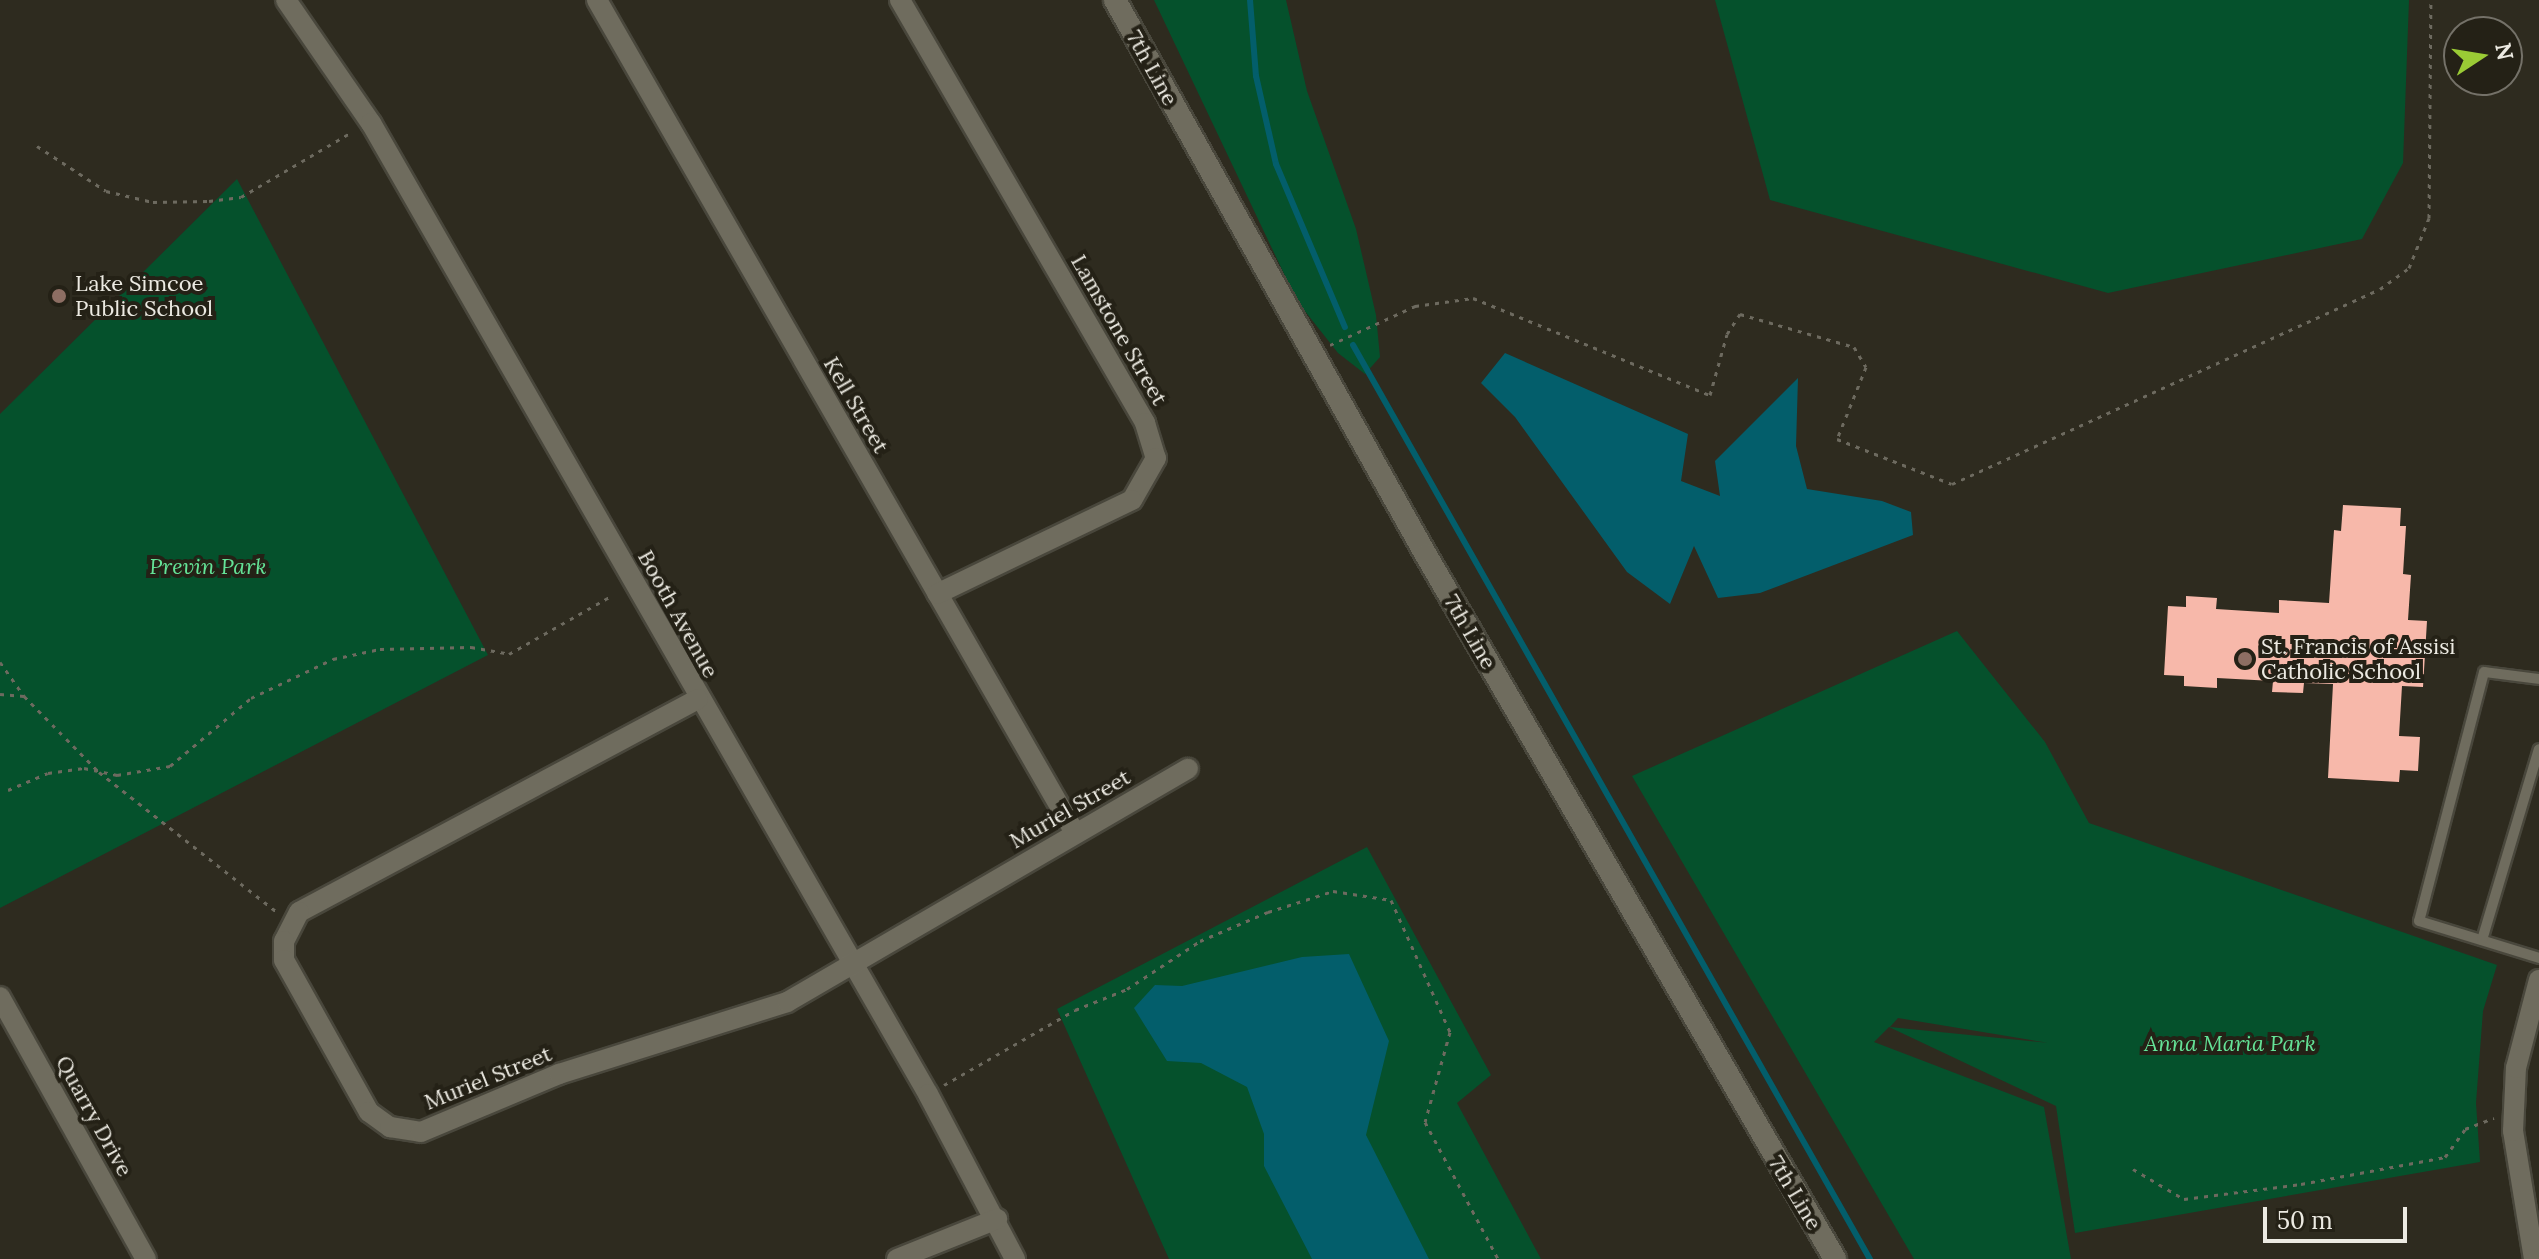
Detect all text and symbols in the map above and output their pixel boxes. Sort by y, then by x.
north arrow [2443,16,2523,96]
street label: 7th Line [1121,26,1183,110]
text: N [2489,40,2520,63]
street label: Lamstone Street [1065,250,1173,410]
place label: Lake Simcoe Public School [75,270,213,322]
marker: Lake Simcoe Public School [50,287,68,305]
street label: Kell Street [818,352,894,458]
street label: Booth Avenue [632,546,724,682]
park label: Previn Park [149,554,267,580]
street label: 7th Line [1438,590,1502,674]
place label: St. Francis of Assisi Catholic School [2261,633,2456,684]
marker: St. Francis of Assisi Catholic School [2236,650,2254,668]
street label: Muriel Street [1005,764,1135,854]
park label: Anna Maria Park [2144,1031,2316,1057]
street label: Muriel Street [420,1040,556,1116]
street label: Quarry Drive [50,1051,138,1181]
street label: 7th Line [1763,1151,1827,1235]
scale bar [2267,1191,2411,1241]
text: 50 m [2277,1205,2333,1236]

